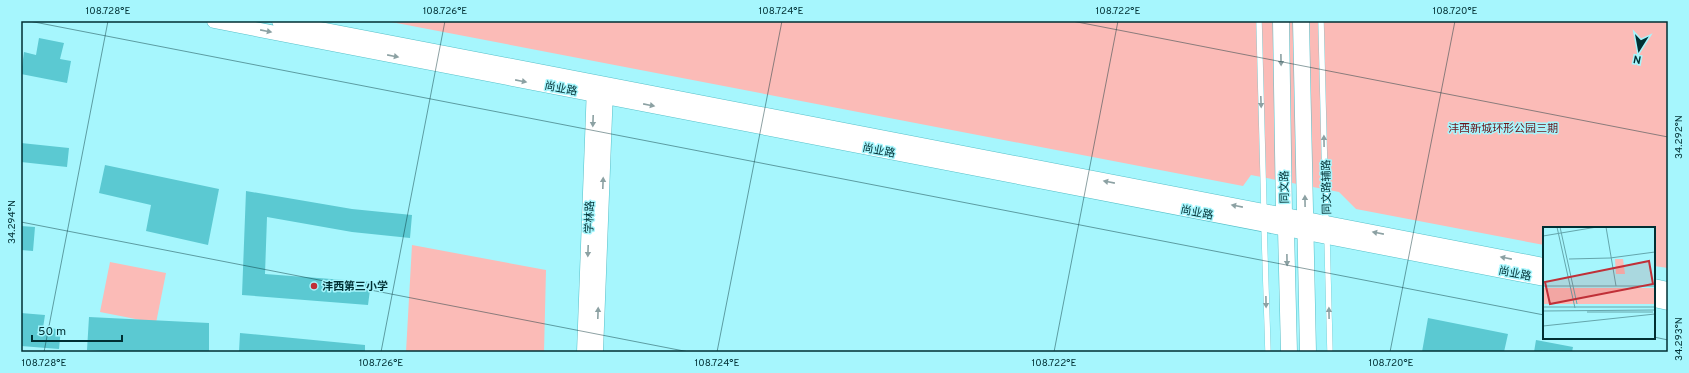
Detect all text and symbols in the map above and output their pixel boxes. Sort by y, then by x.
text: 108.728°E [86,5,130,18]
text: 108.726°E [423,5,467,18]
text: 108.724°E [759,5,803,18]
text: 108.722°E [1096,5,1140,18]
text: 108.720°E [1432,5,1478,18]
one-way arrow [260,28,272,34]
north arrow [1619,30,1659,70]
text: N [1632,51,1642,66]
one-way arrow [387,53,399,59]
one-way arrow [1278,54,1284,67]
one-way arrow [515,78,527,84]
street label: 尚业路 [543,79,578,99]
one-way arrow [1258,96,1264,109]
one-way arrow [642,103,655,109]
one-way arrow [590,115,596,128]
text: 34.292°N [1673,115,1686,159]
park label: 沣西新城环形公园三期 [1448,122,1558,136]
one-way arrow [1321,135,1328,147]
street label: 尚业路 [861,141,896,161]
street label: 同文路辅路 [1320,159,1334,215]
street label: 同文路 [1278,170,1292,204]
one-way arrow [599,177,606,189]
one-way arrow [1103,178,1115,184]
one-way arrow [1302,194,1308,207]
text: 34.294°N [6,200,19,244]
street label: 学林路 [582,200,598,234]
street label: 尚业路 [1179,203,1214,223]
one-way arrow [1230,203,1243,209]
inset map [1543,227,1655,339]
one-way arrow [1372,230,1384,236]
one-way arrow [585,245,591,258]
one-way arrow [1284,254,1290,267]
one-way arrow [1500,255,1512,261]
street label: 尚业路 [1497,264,1532,284]
place label: 沣西第三小学 [322,280,388,294]
marker: 沣西第三小学 [309,281,319,291]
one-way arrow [1263,296,1269,309]
one-way arrow [595,306,601,319]
one-way arrow [1326,306,1332,319]
scale bar [32,317,122,343]
text: 34.293°N [1673,317,1686,361]
text: 50 m [38,324,66,340]
text: 108.728°E [22,357,66,370]
text: 108.726°E [359,357,403,370]
text: 108.724°E [695,357,739,370]
text: 108.722°E [1032,357,1076,370]
text: 108.720°E [1368,357,1414,370]

